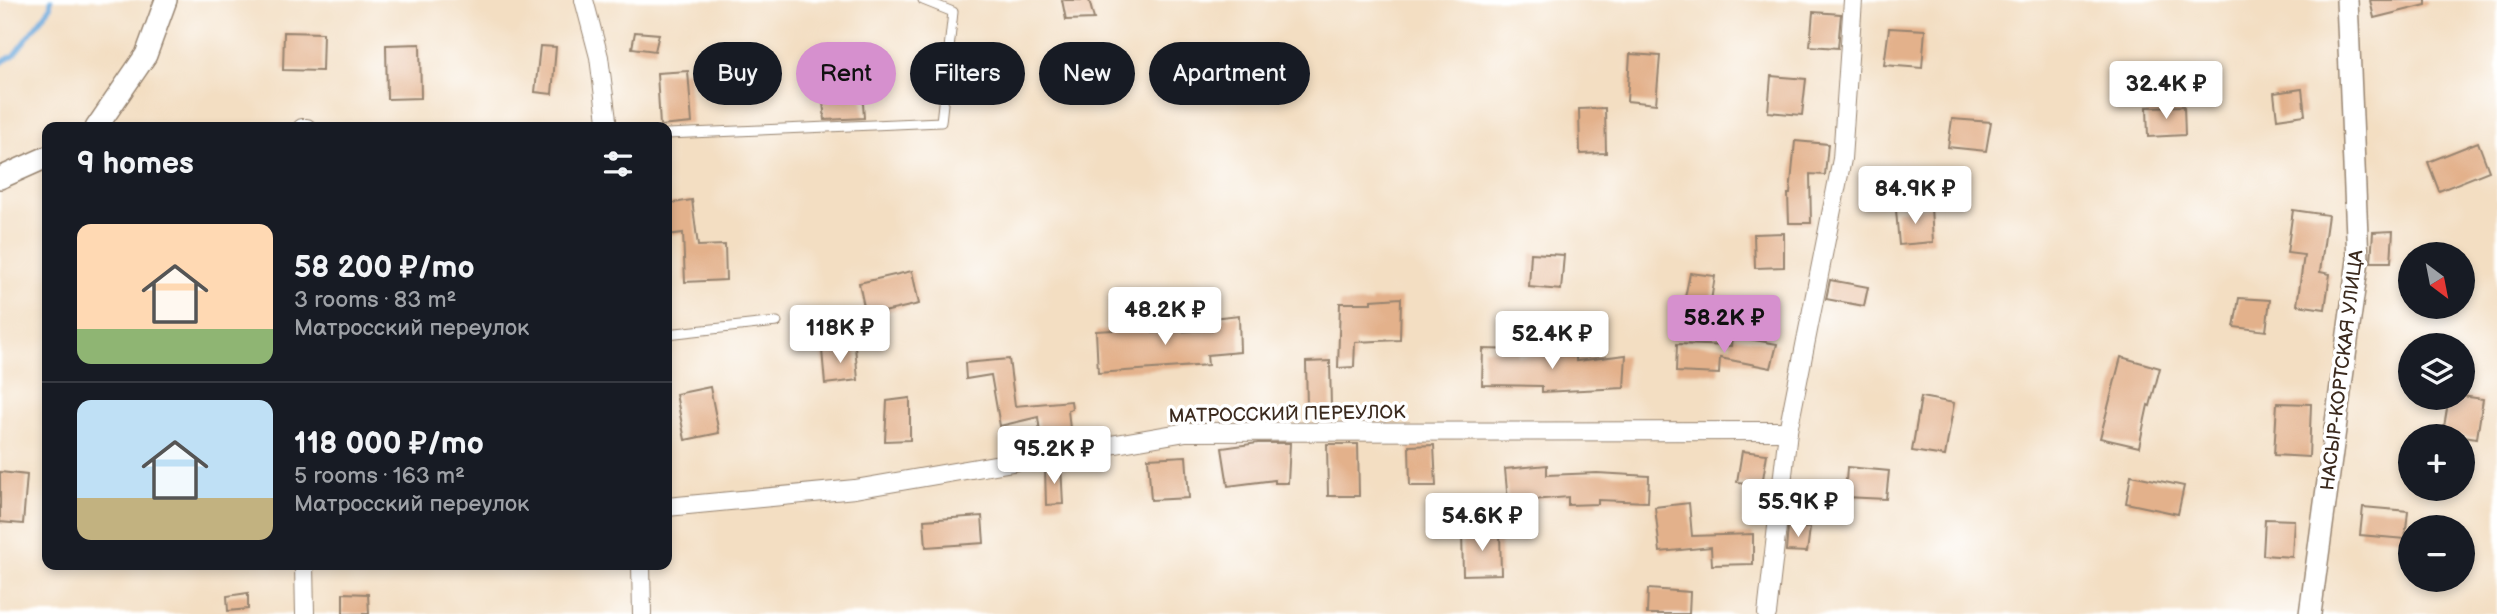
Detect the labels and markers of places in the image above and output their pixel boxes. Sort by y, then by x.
pin: 32.4K ₽ [2101,61,2231,121]
pin: 84.9K ₽ [1850,166,1980,226]
pin: 48.2K ₽ [1100,288,1230,347]
pin: 58.2K ₽ [1659,296,1789,355]
pin: 118K ₽ [783,306,897,365]
pin: 52.4K ₽ [1487,312,1617,371]
pin: 95.2K ₽ [989,426,1119,486]
pin: 55.9K ₽ [1733,480,1863,539]
pin: 54.6K ₽ [1417,494,1547,553]

